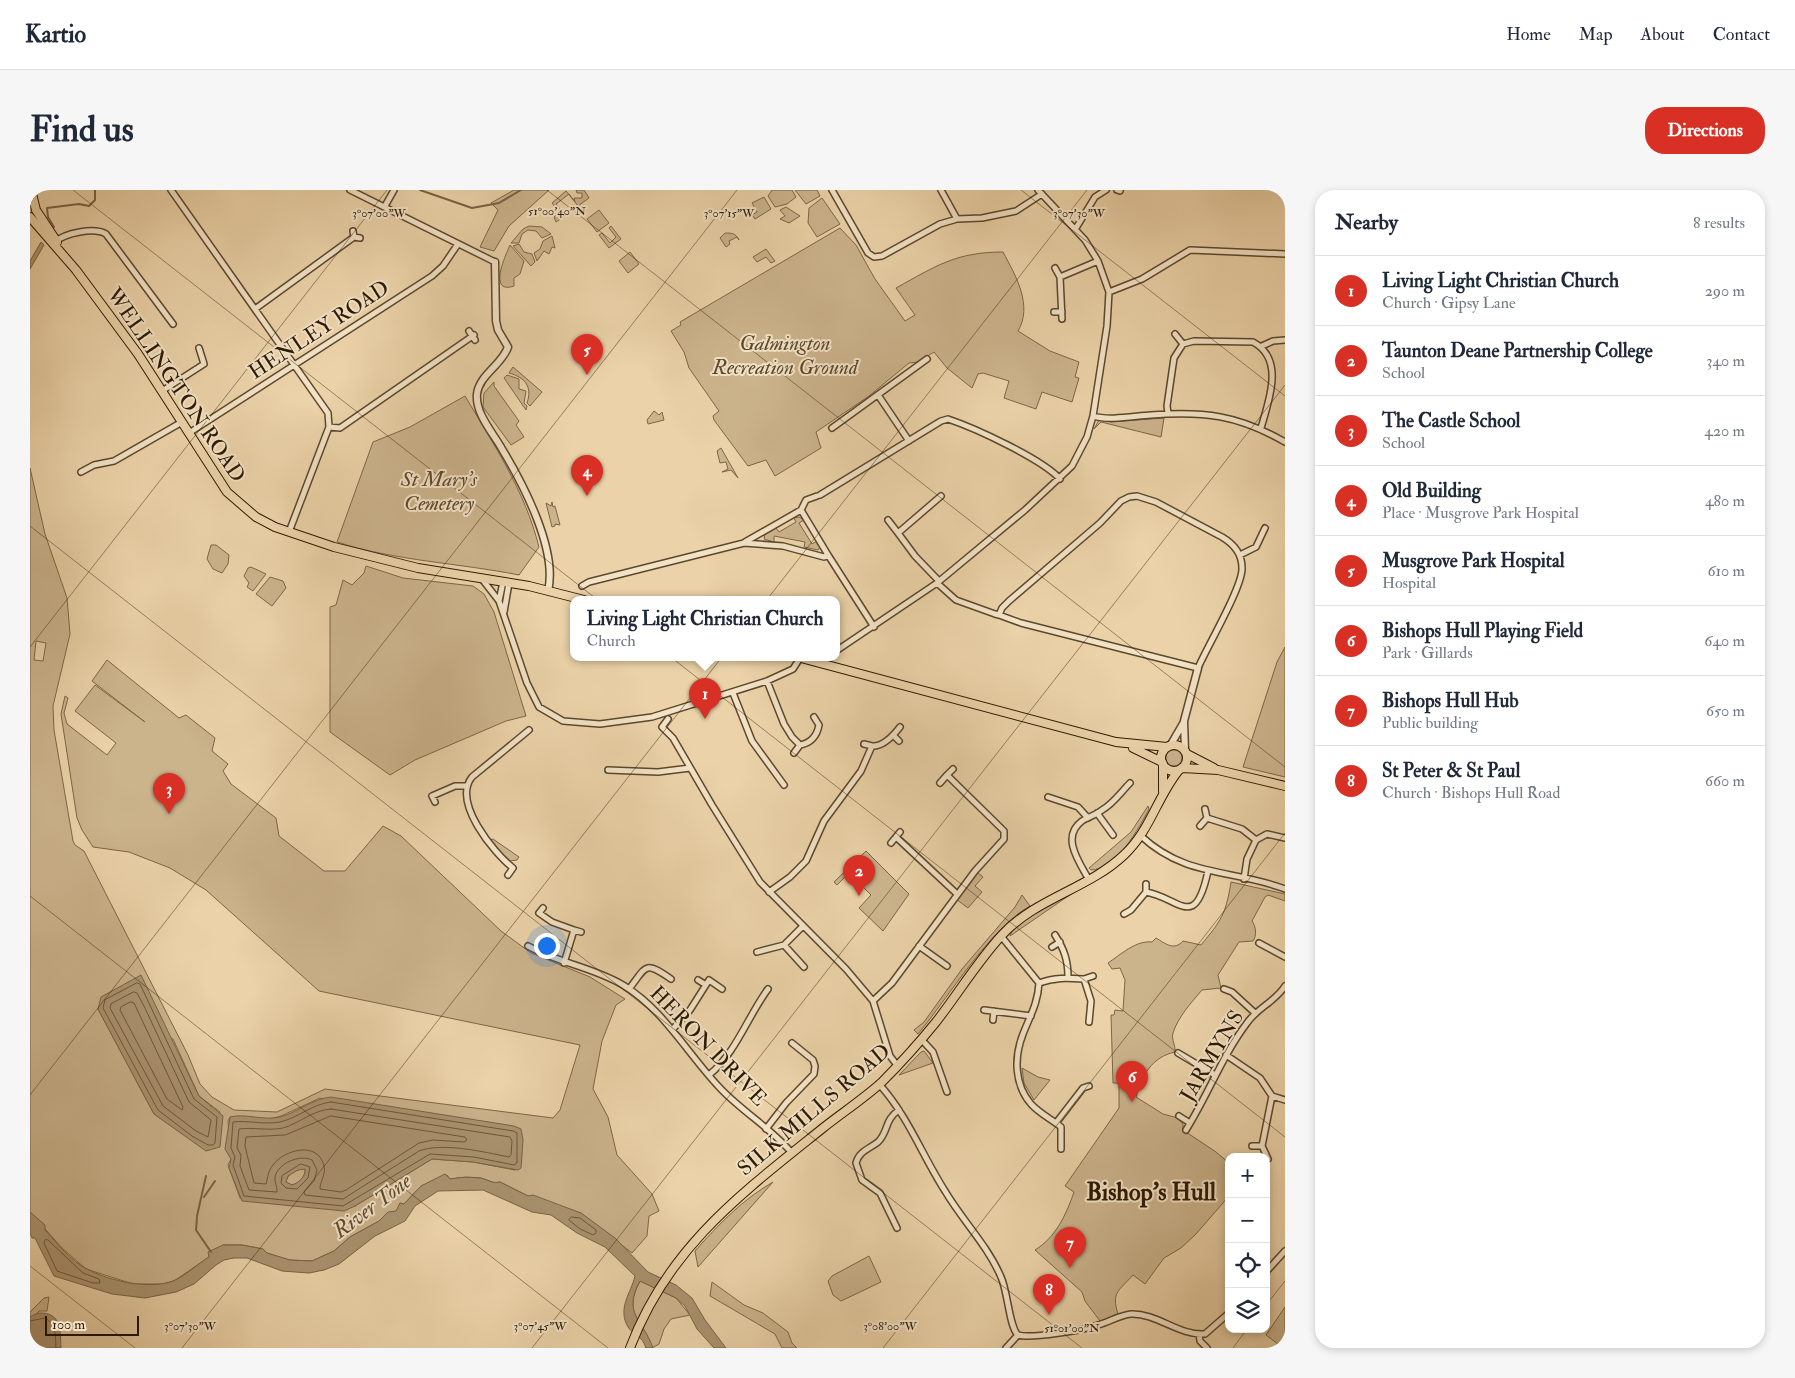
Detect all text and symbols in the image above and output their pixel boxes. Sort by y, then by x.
text: Kartio [25,19,86,50]
text: Home [1506,23,1551,46]
text: Map [1579,23,1613,46]
text: About [1641,23,1685,46]
text: Contact [1713,23,1770,46]
button: Directions [1645,107,1765,154]
text: Find us [30,108,134,152]
text: 51°00'40"N [528,204,586,219]
text: 3°07'00"W [352,206,406,221]
text: 3°07'15"W [704,206,755,221]
text: 3°07'30"W [1053,206,1106,221]
text: Nearby [1335,209,1398,236]
text: 8 results [1693,213,1745,233]
text: Living Light Christian Church [1382,269,1619,293]
street label: HENLEY ROAD [244,275,394,385]
text: 1 [1348,281,1354,301]
text: 290 m [1705,281,1745,301]
street label: WELLINGTON ROAD [100,282,251,487]
text: Church · Gipsy Lane [1382,293,1516,313]
park label: Galmington Recreation Ground [711,330,859,381]
pin: 5 [571,334,603,375]
text: Taunton Deane Partnership College [1382,339,1653,363]
text: 2 [1347,351,1355,371]
text: 340 m [1706,351,1745,371]
text: School [1382,363,1425,383]
text: The Castle School [1382,409,1520,433]
text: 3 [1348,421,1354,441]
text: 420 m [1704,421,1745,441]
text: School [1382,433,1425,453]
pin: 4 [571,455,603,496]
park label: St Mary's Cemetery [400,466,478,517]
text: Old Building [1382,479,1481,503]
text: 4 [1347,491,1355,511]
text: 480 m [1705,491,1745,511]
text: Place · Musgrove Park Hospital [1382,503,1579,523]
text: Musgrove Park Hospital [1382,549,1565,573]
text: 5 [1347,561,1355,581]
text: 610 m [1707,561,1745,581]
text: Hospital [1382,573,1436,593]
popup [570,596,840,661]
text: Living Light Christian Church [587,607,823,631]
text: Bishops Hull Playing Field [1382,619,1583,643]
text: Church [587,631,636,651]
text: 6 [1347,631,1355,651]
text: 640 m [1704,631,1745,651]
text: Park · Gillards [1382,643,1473,663]
pin: 1 [689,678,721,719]
text: Bishops Hull Hub [1382,689,1519,713]
text: 7 [1347,701,1355,721]
text: 650 m [1706,701,1745,721]
text: Public building [1382,713,1478,733]
text: St Peter & St Paul [1382,759,1520,783]
text: 8 [1347,771,1355,791]
text: 660 m [1705,771,1745,791]
pin: 3 [153,773,185,814]
text: Church · Bishops Hull Road [1382,783,1560,803]
pin: 2 [843,855,875,896]
your location [534,933,560,959]
street label: HERON DRIVE [644,980,772,1112]
street label: JARMYNS [1174,1005,1250,1108]
street label: SILK MILLS ROAD [732,1038,896,1182]
pin: 6 [1116,1061,1148,1102]
map controls [1225,1153,1270,1333]
button: + [1225,1153,1270,1198]
water label: River Tone [326,1167,417,1245]
district label: Bishop's Hull [1086,1177,1217,1208]
button: − [1225,1198,1270,1243]
pin: 7 [1054,1227,1086,1268]
button: locate [1225,1243,1270,1288]
pin: 8 [1033,1274,1065,1315]
button: layers [1225,1288,1270,1333]
scale bar [45,1313,139,1336]
text: 100 m [52,1316,85,1333]
text: 3°07'30"W [164,1319,217,1334]
text: 3°07'45"W [514,1319,567,1334]
text: 3°08'00"W [863,1319,918,1334]
text: 51°01'00"N [1044,1321,1100,1336]

